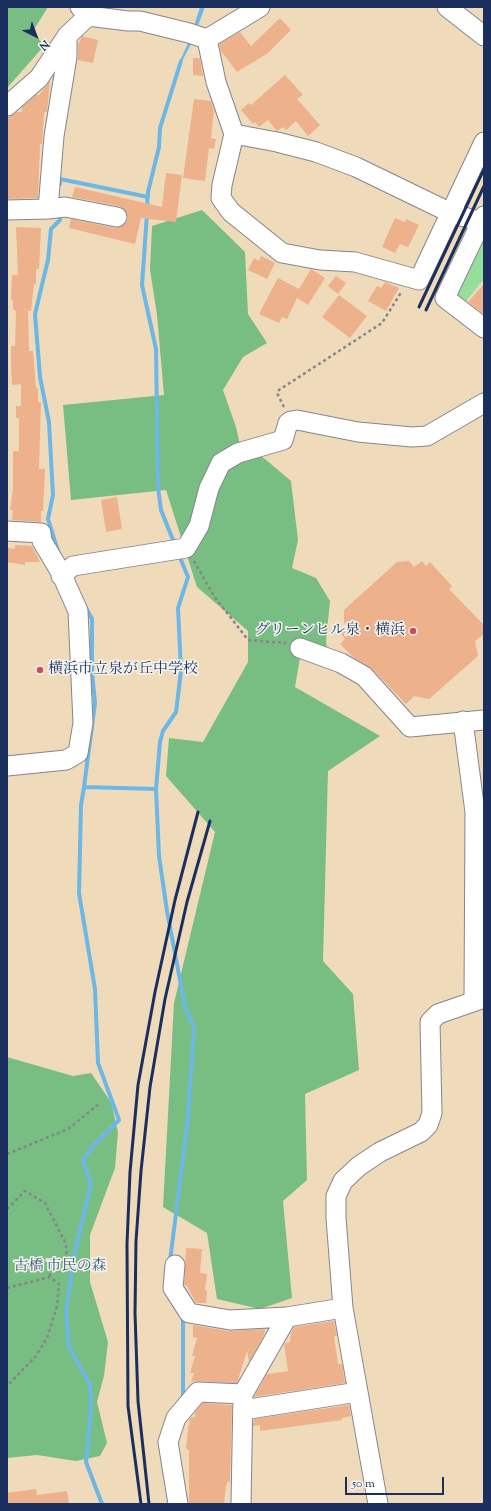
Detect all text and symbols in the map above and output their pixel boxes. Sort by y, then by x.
north arrow [16,16,56,56]
text: N [35,36,53,54]
place label: グリーンヒル泉・横浜 [255,622,405,640]
marker: グリーンヒル泉・横浜 [408,626,418,636]
place label: 横浜市立泉が丘中学校 [48,661,198,679]
marker: 横浜市立泉が丘中学校 [35,665,45,675]
park label: 古橋 市民の森 [13,1258,107,1276]
scale bar [347,1469,446,1495]
text: 50 m [352,1475,375,1493]

